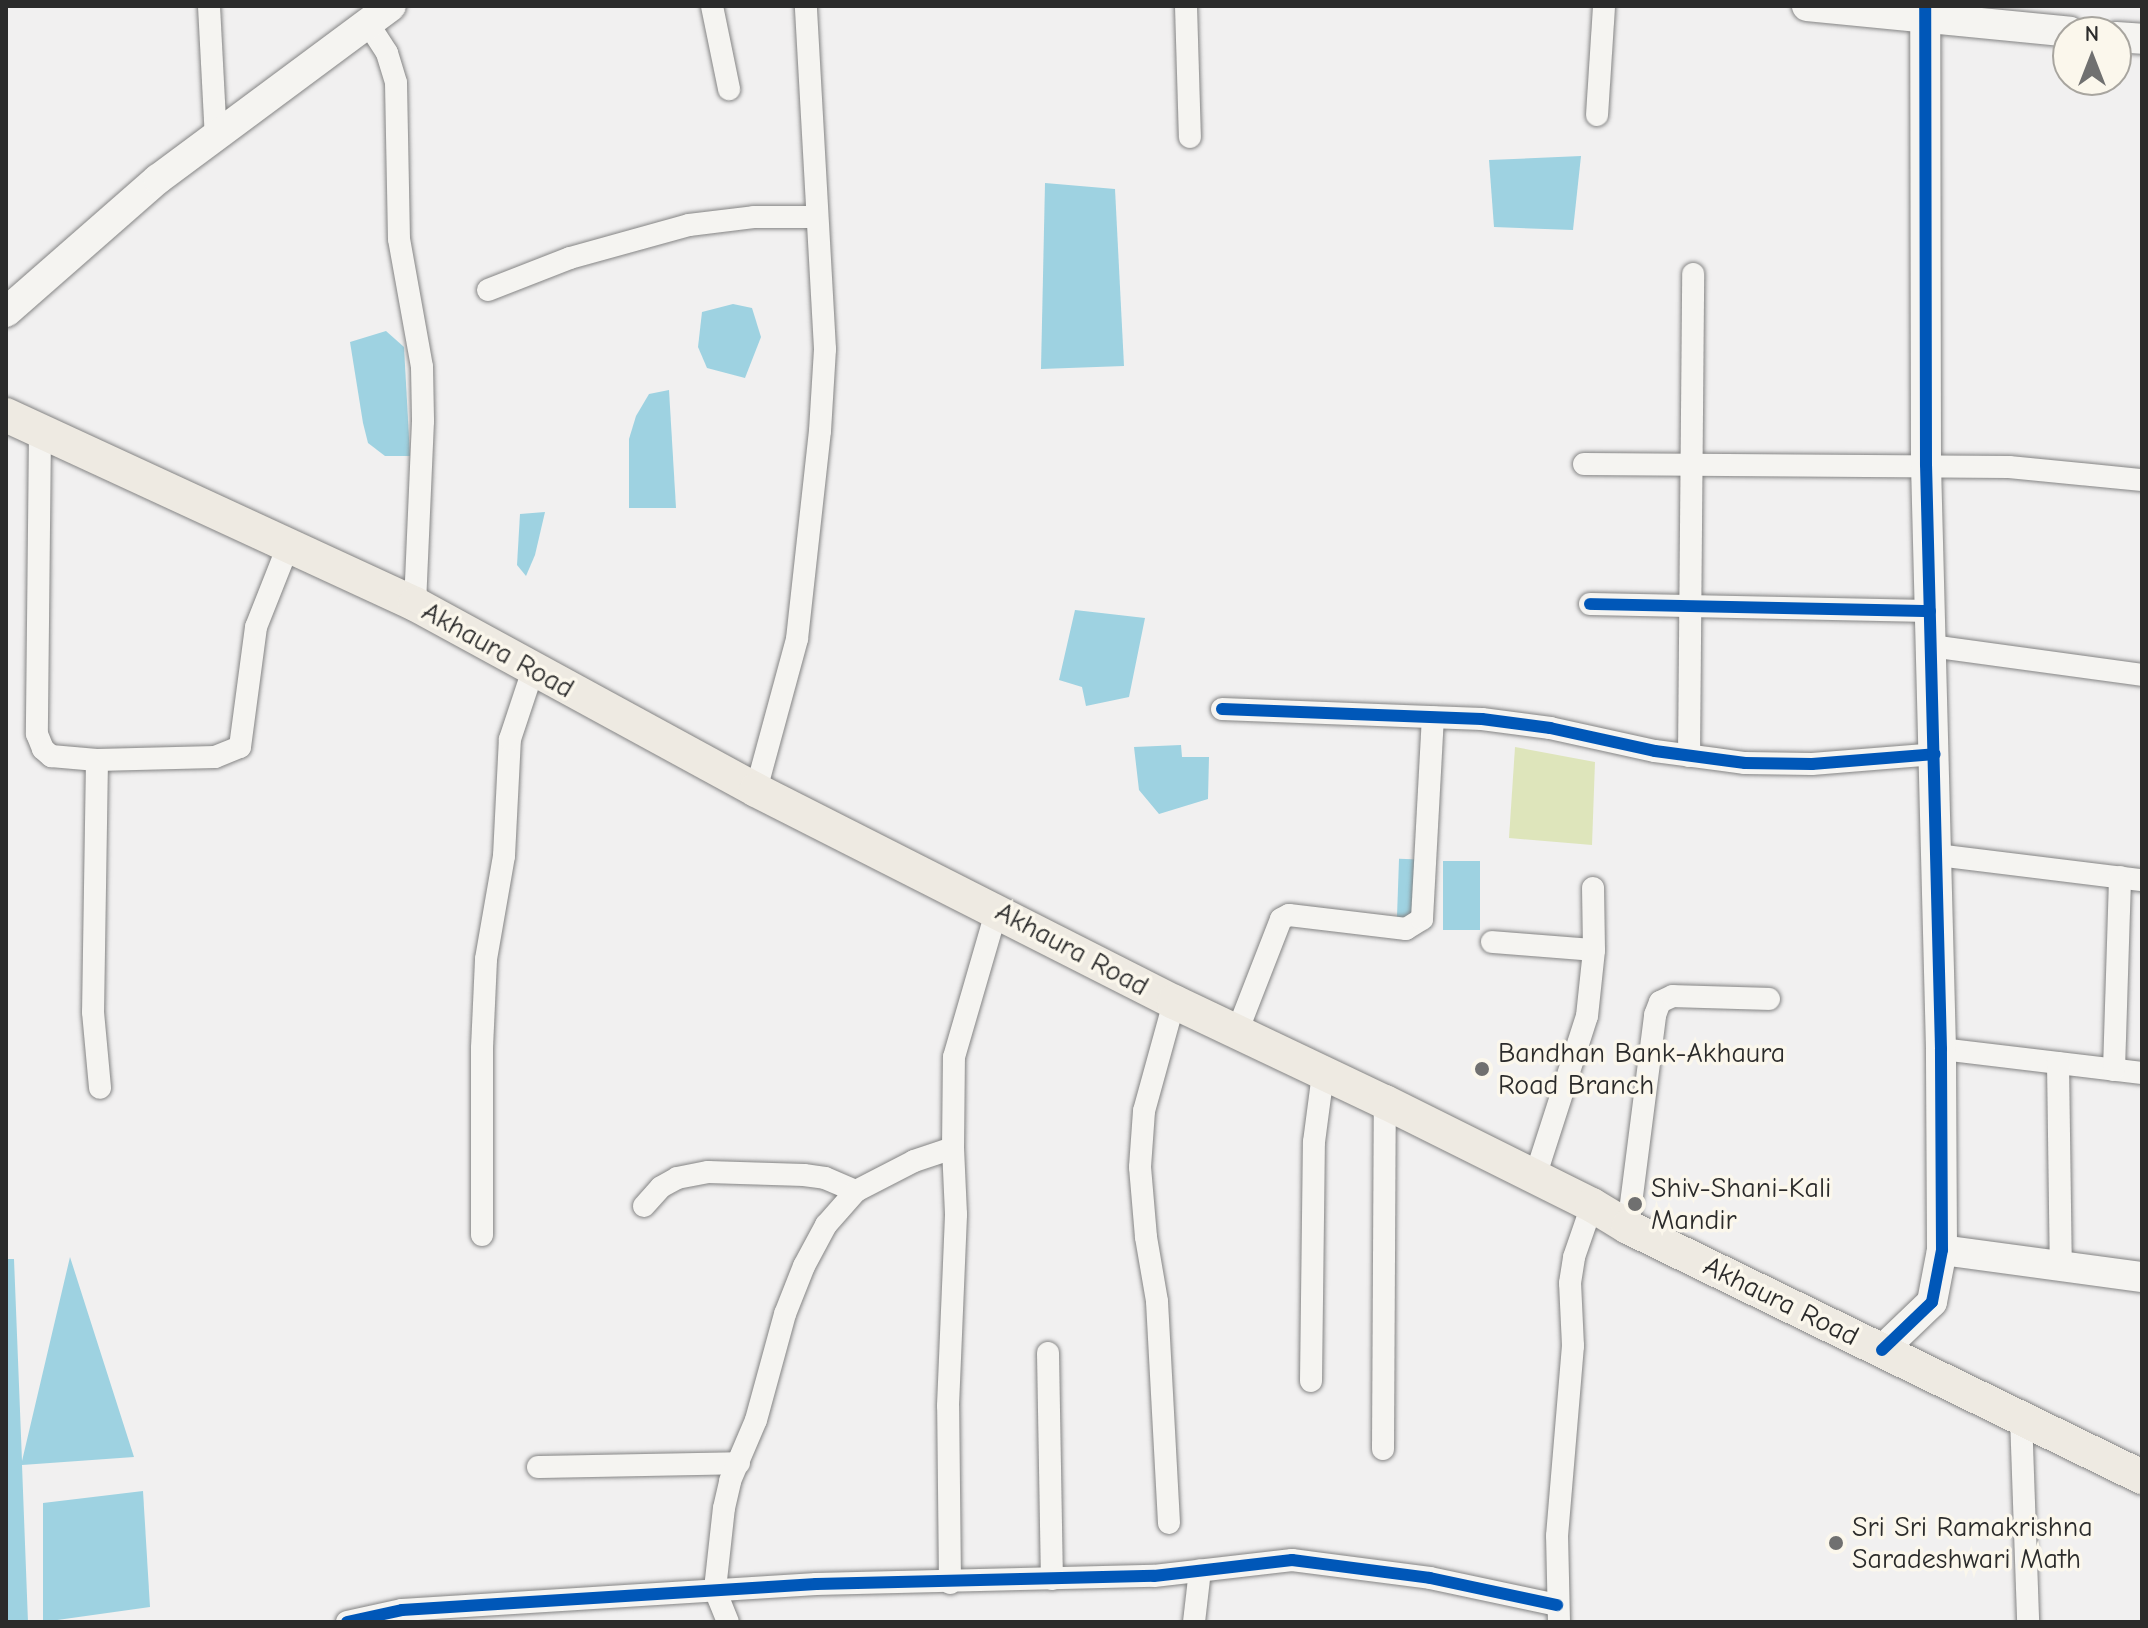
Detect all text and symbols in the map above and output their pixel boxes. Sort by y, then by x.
north arrow [2052,16,2132,96]
text: N [2085,21,2099,47]
street label: Akhaura Road [416,594,580,706]
street label: Akhaura Road [990,895,1154,1003]
place label: Bandhan Bank-Akhaura Road Branch [1498,1036,1785,1102]
marker: Bandhan Bank-Akhaura Road Branch [1473,1060,1491,1078]
place label: Shiv-Shani-Kali Mandir [1651,1171,1831,1237]
marker: Shiv-Shani-Kali Mandir [1626,1195,1644,1213]
street label: Akhaura Road [1698,1249,1864,1353]
place label: Sri Sri Ramakrishna Saradeshwari Math [1852,1510,2093,1576]
marker: Sri Sri Ramakrishna Saradeshwari Math [1827,1534,1845,1552]

